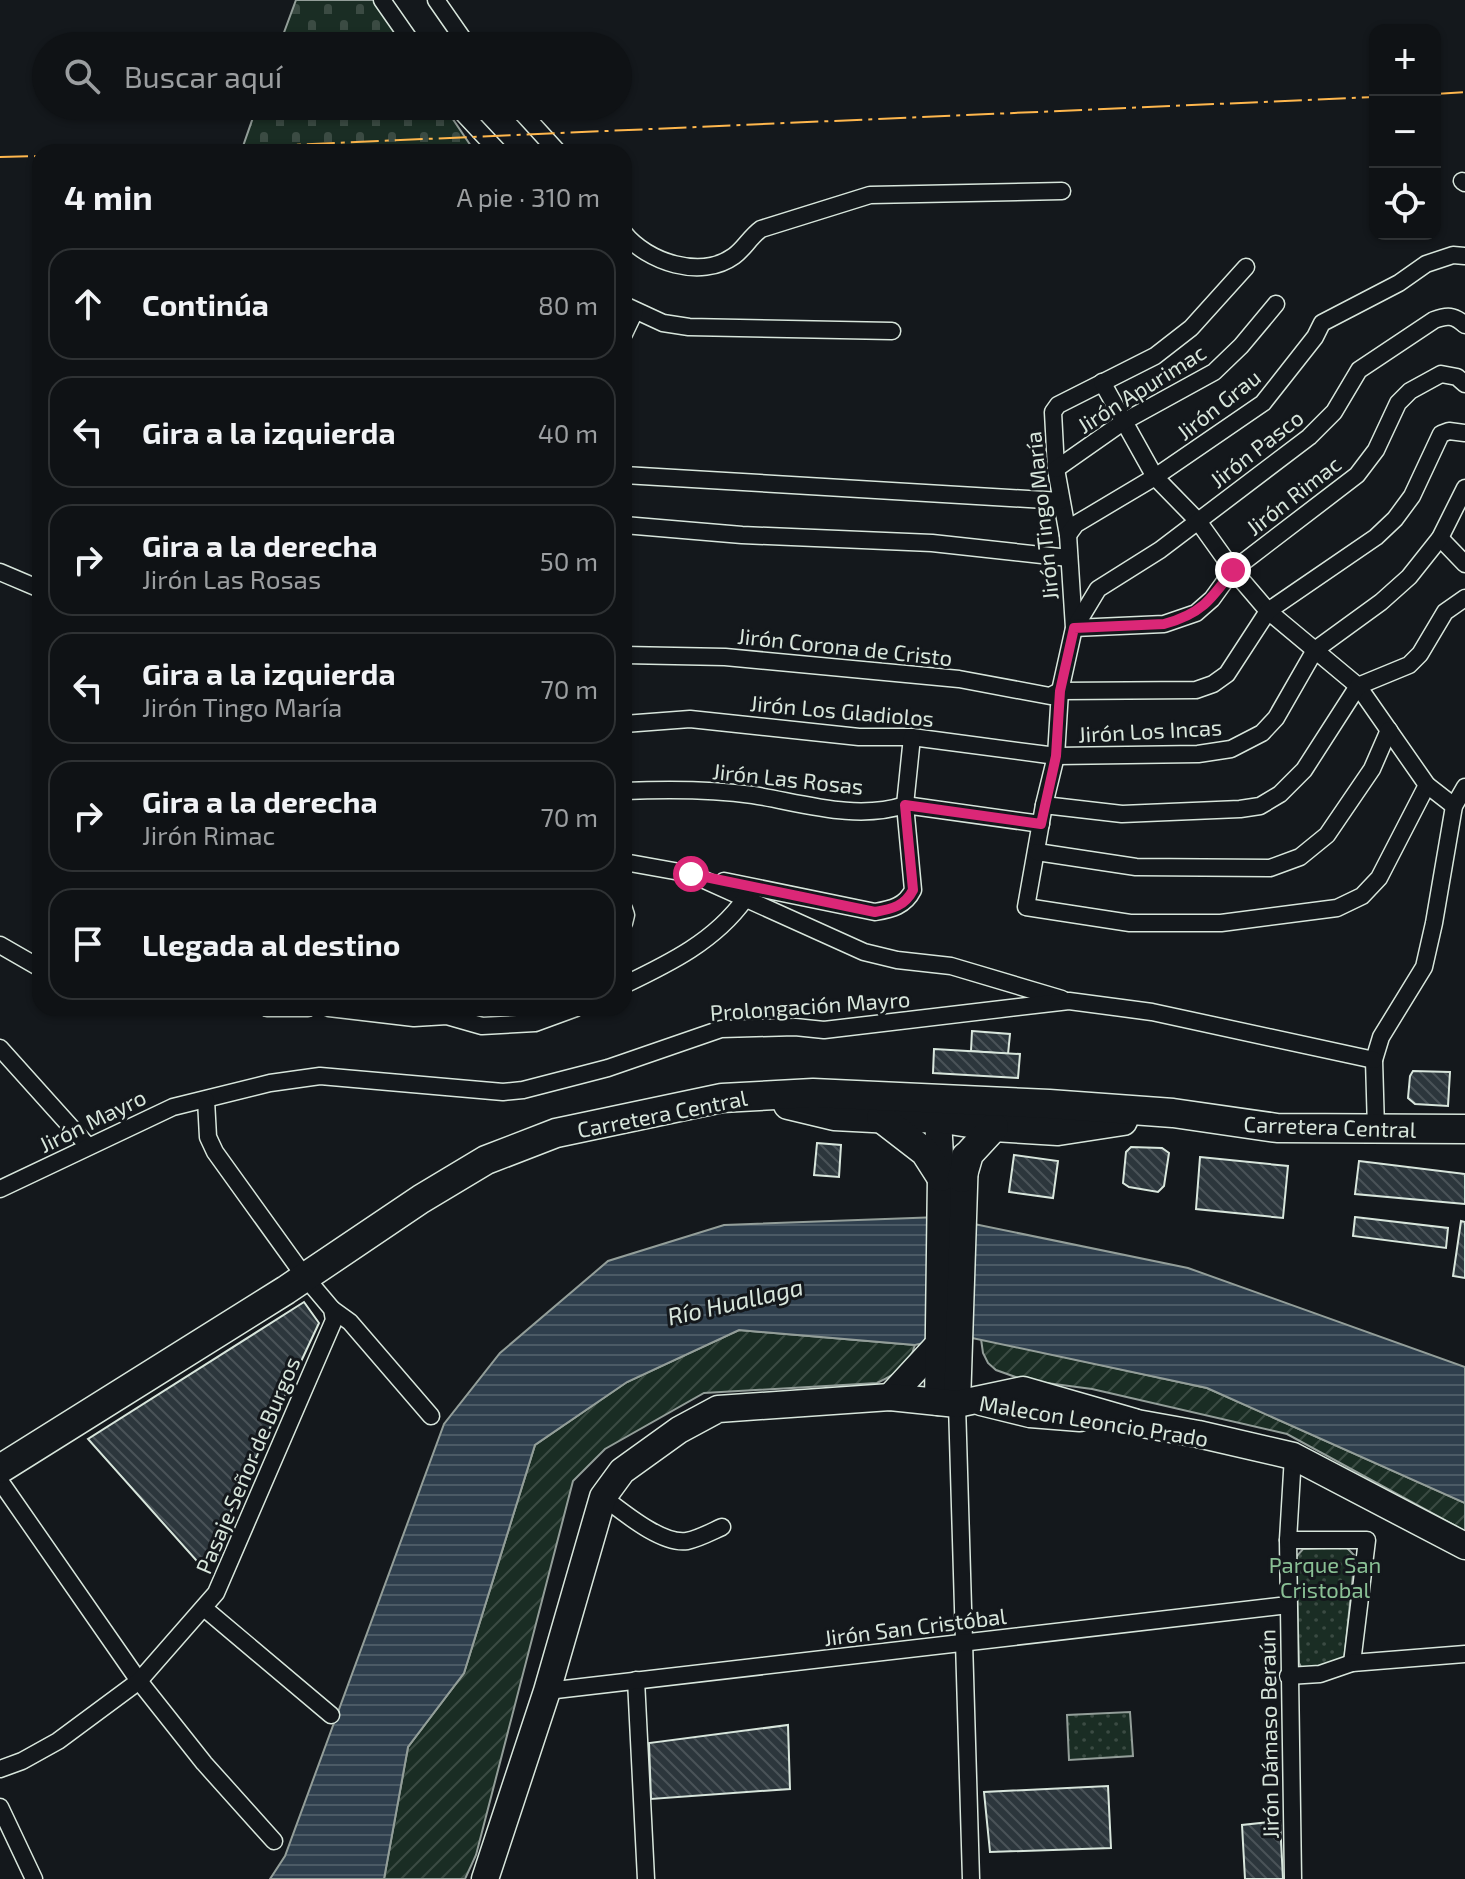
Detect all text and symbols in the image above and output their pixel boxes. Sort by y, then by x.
map controls [1369,24,1441,240]
button: + [1369,24,1441,96]
search box [32,32,632,120]
icon: search [60,54,104,98]
text: Buscar aquí [124,58,282,94]
button: − [1369,96,1441,168]
button: locate [1369,168,1441,240]
text: 4 min [64,176,153,217]
text: A pie · 310 m [456,181,600,212]
icon: ahead [66,282,110,326]
text: Continúa [142,286,269,322]
text: 80 m [538,289,598,320]
street label: Jirón Apurimac [1072,338,1210,438]
street label: Jirón Grau [1171,363,1265,445]
street label: Jirón Pasco [1204,404,1308,492]
icon: left [66,410,110,454]
text: Gira a la izquierda [142,414,396,450]
text: 40 m [538,417,598,448]
street label: Jirón Tingo María [1019,430,1063,602]
street label: Jirón Rimac [1241,450,1345,540]
text: Gira a la derecha [142,527,378,563]
icon: right [66,538,110,582]
text: 50 m [540,545,598,576]
route end [1215,552,1251,588]
text: Jirón Las Rosas [142,563,321,594]
street label: Jirón Corona de Cristo [736,622,954,670]
text: Gira a la izquierda [142,655,396,691]
icon: left [66,666,110,710]
text: 70 m [540,673,598,704]
street label: Jirón Los Gladiolos [749,689,935,731]
text: Jirón Tingo María [142,691,342,722]
street label: Jirón Los Incas [1077,713,1223,747]
street label: Jirón Las Rosas [711,757,865,799]
text: Gira a la derecha [142,783,378,819]
icon: right [66,794,110,838]
text: 70 m [540,801,598,832]
text: Jirón Rimac [142,819,275,850]
route start [673,856,709,892]
icon: arrive [66,922,110,966]
text: Llegada al destino [142,926,401,962]
street label: Prolongación Mayro [709,985,911,1025]
street label: Jirón Mayro [34,1083,150,1157]
street label: Carretera Central [575,1084,750,1142]
street label: Carretera Central [1243,1110,1417,1142]
water label: Río Huallaga [664,1271,806,1331]
street label: Pasaje Señor de Burgos [189,1353,305,1578]
street label: Malecon Leoncio Prado [978,1389,1210,1451]
park label: Parque San Cristobal [1269,1551,1381,1602]
street label: Jirón San Cristóbal [822,1602,1008,1650]
street label: Jirón Dámaso Beraún [1253,1629,1283,1839]

